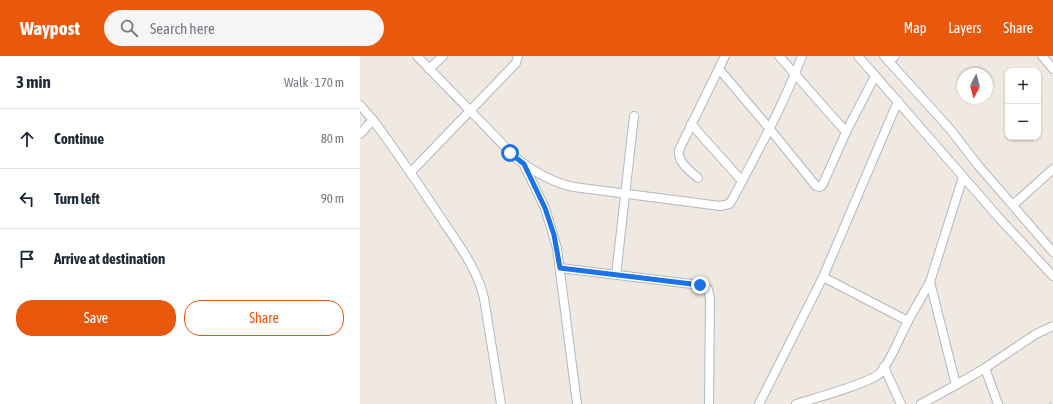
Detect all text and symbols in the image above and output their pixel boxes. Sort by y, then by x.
search box [104,10,384,46]
text: Waypost [20,17,80,39]
icon: search [118,17,140,39]
text: Search here [150,20,215,37]
text: Map [904,20,926,36]
text: Layers [948,20,981,36]
text: Share [1003,20,1033,36]
north arrow [957,68,993,104]
map controls [1005,68,1041,140]
button: + [1005,68,1041,104]
text: 3 min [16,72,51,92]
text: Walk · 170 m [284,75,344,90]
button: − [1005,104,1041,140]
icon: ahead [16,128,38,150]
text: Continue [54,130,104,147]
text: 80 m [321,131,344,146]
route start [501,144,519,162]
icon: left [16,188,38,210]
text: Turn left [54,190,100,207]
text: 90 m [321,191,344,206]
icon: arrive [16,248,38,270]
text: Arrive at destination [54,250,165,267]
route end [691,276,709,294]
button: Save [16,300,176,336]
button: Share [184,300,344,336]

